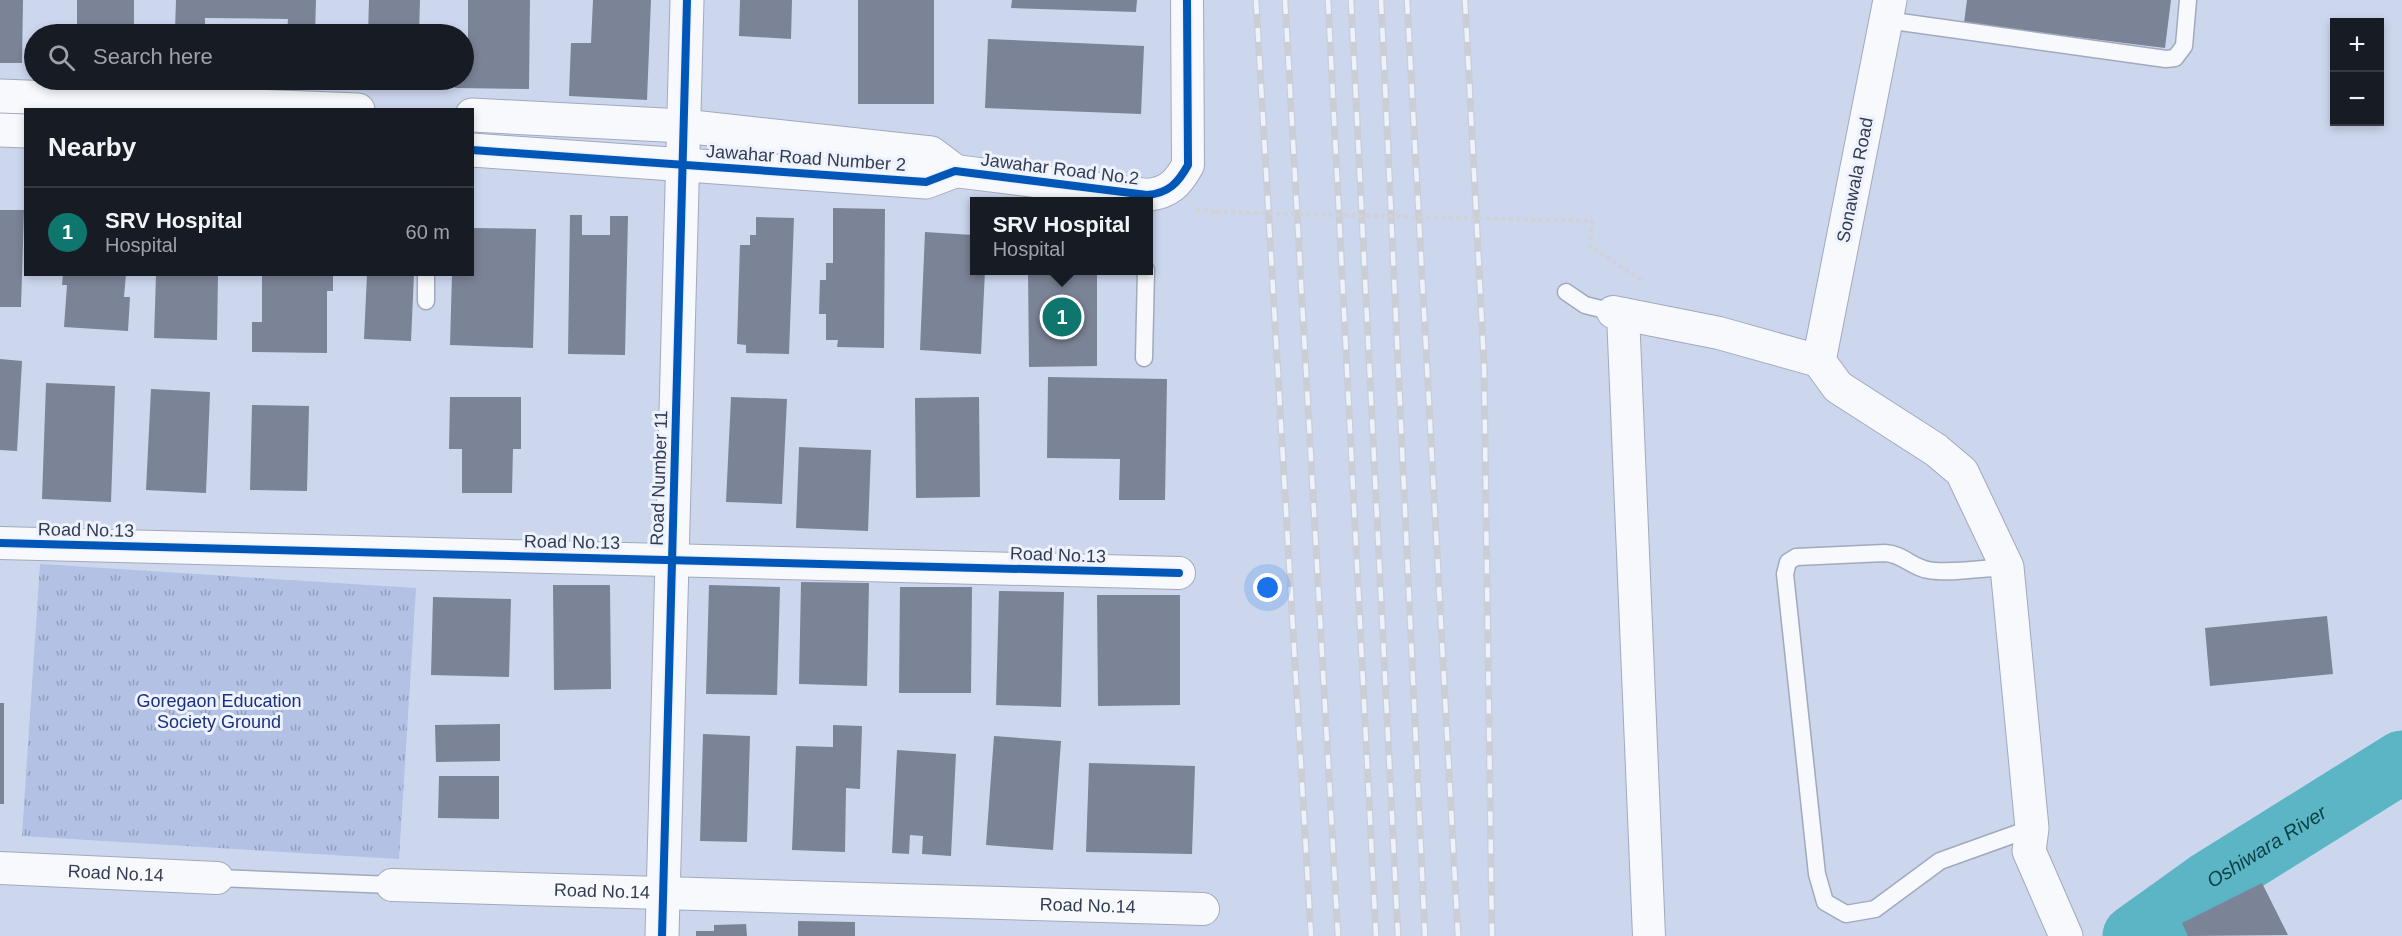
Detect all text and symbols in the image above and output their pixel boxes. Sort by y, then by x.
map controls [2330,18,2384,126]
button: + [2330,18,2384,72]
search box [24,24,474,90]
icon: search [45,41,78,74]
text: Search here [93,44,213,69]
button: − [2330,72,2384,126]
street label: Sonawala Road [1833,116,1877,244]
text: Nearby [48,132,136,162]
street label: Jawahar Road Number 2 [705,141,907,175]
street label: Jawahar Road No.2 [980,149,1140,189]
popup [970,197,1153,275]
text: SRV Hospital [105,208,243,233]
text: SRV Hospital [993,212,1130,237]
text: 1 [62,221,73,243]
text: 60 m [406,221,450,243]
text: Hospital [105,234,177,256]
text: Hospital [993,238,1065,260]
pin: 1 [1042,294,1082,340]
street label: Road Number 11 [647,410,671,546]
street label: Road No.13 [38,519,134,541]
street label: Road No.13 [524,531,620,553]
street label: Road No.13 [1010,543,1106,567]
your location [1253,573,1282,602]
park label: Goregaon Education Society Ground [136,691,302,732]
water label: Oshiwara River [2203,800,2332,892]
street label: Road No.14 [67,861,164,886]
street label: Road No.14 [554,880,650,903]
street label: Road No.14 [1039,894,1136,917]

